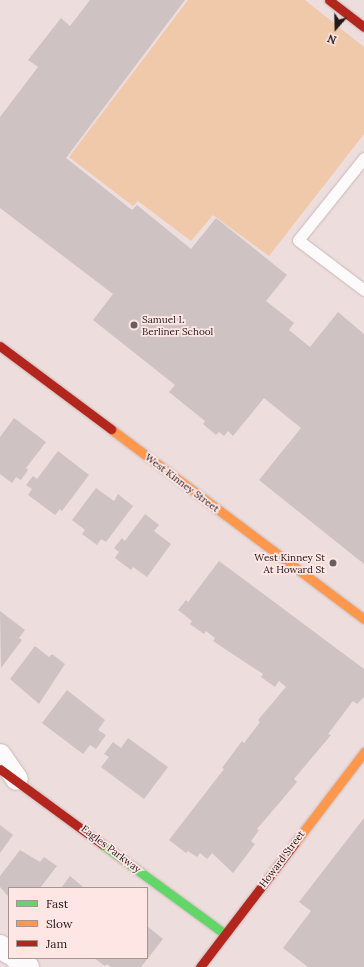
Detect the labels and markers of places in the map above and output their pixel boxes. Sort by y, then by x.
place label: Samuel L Berliner School [142,313,213,336]
marker: Samuel L Berliner School [129,320,139,330]
place label: West Kinney St At Howard St [254,551,325,574]
marker: West Kinney St At Howard St [328,558,338,568]

